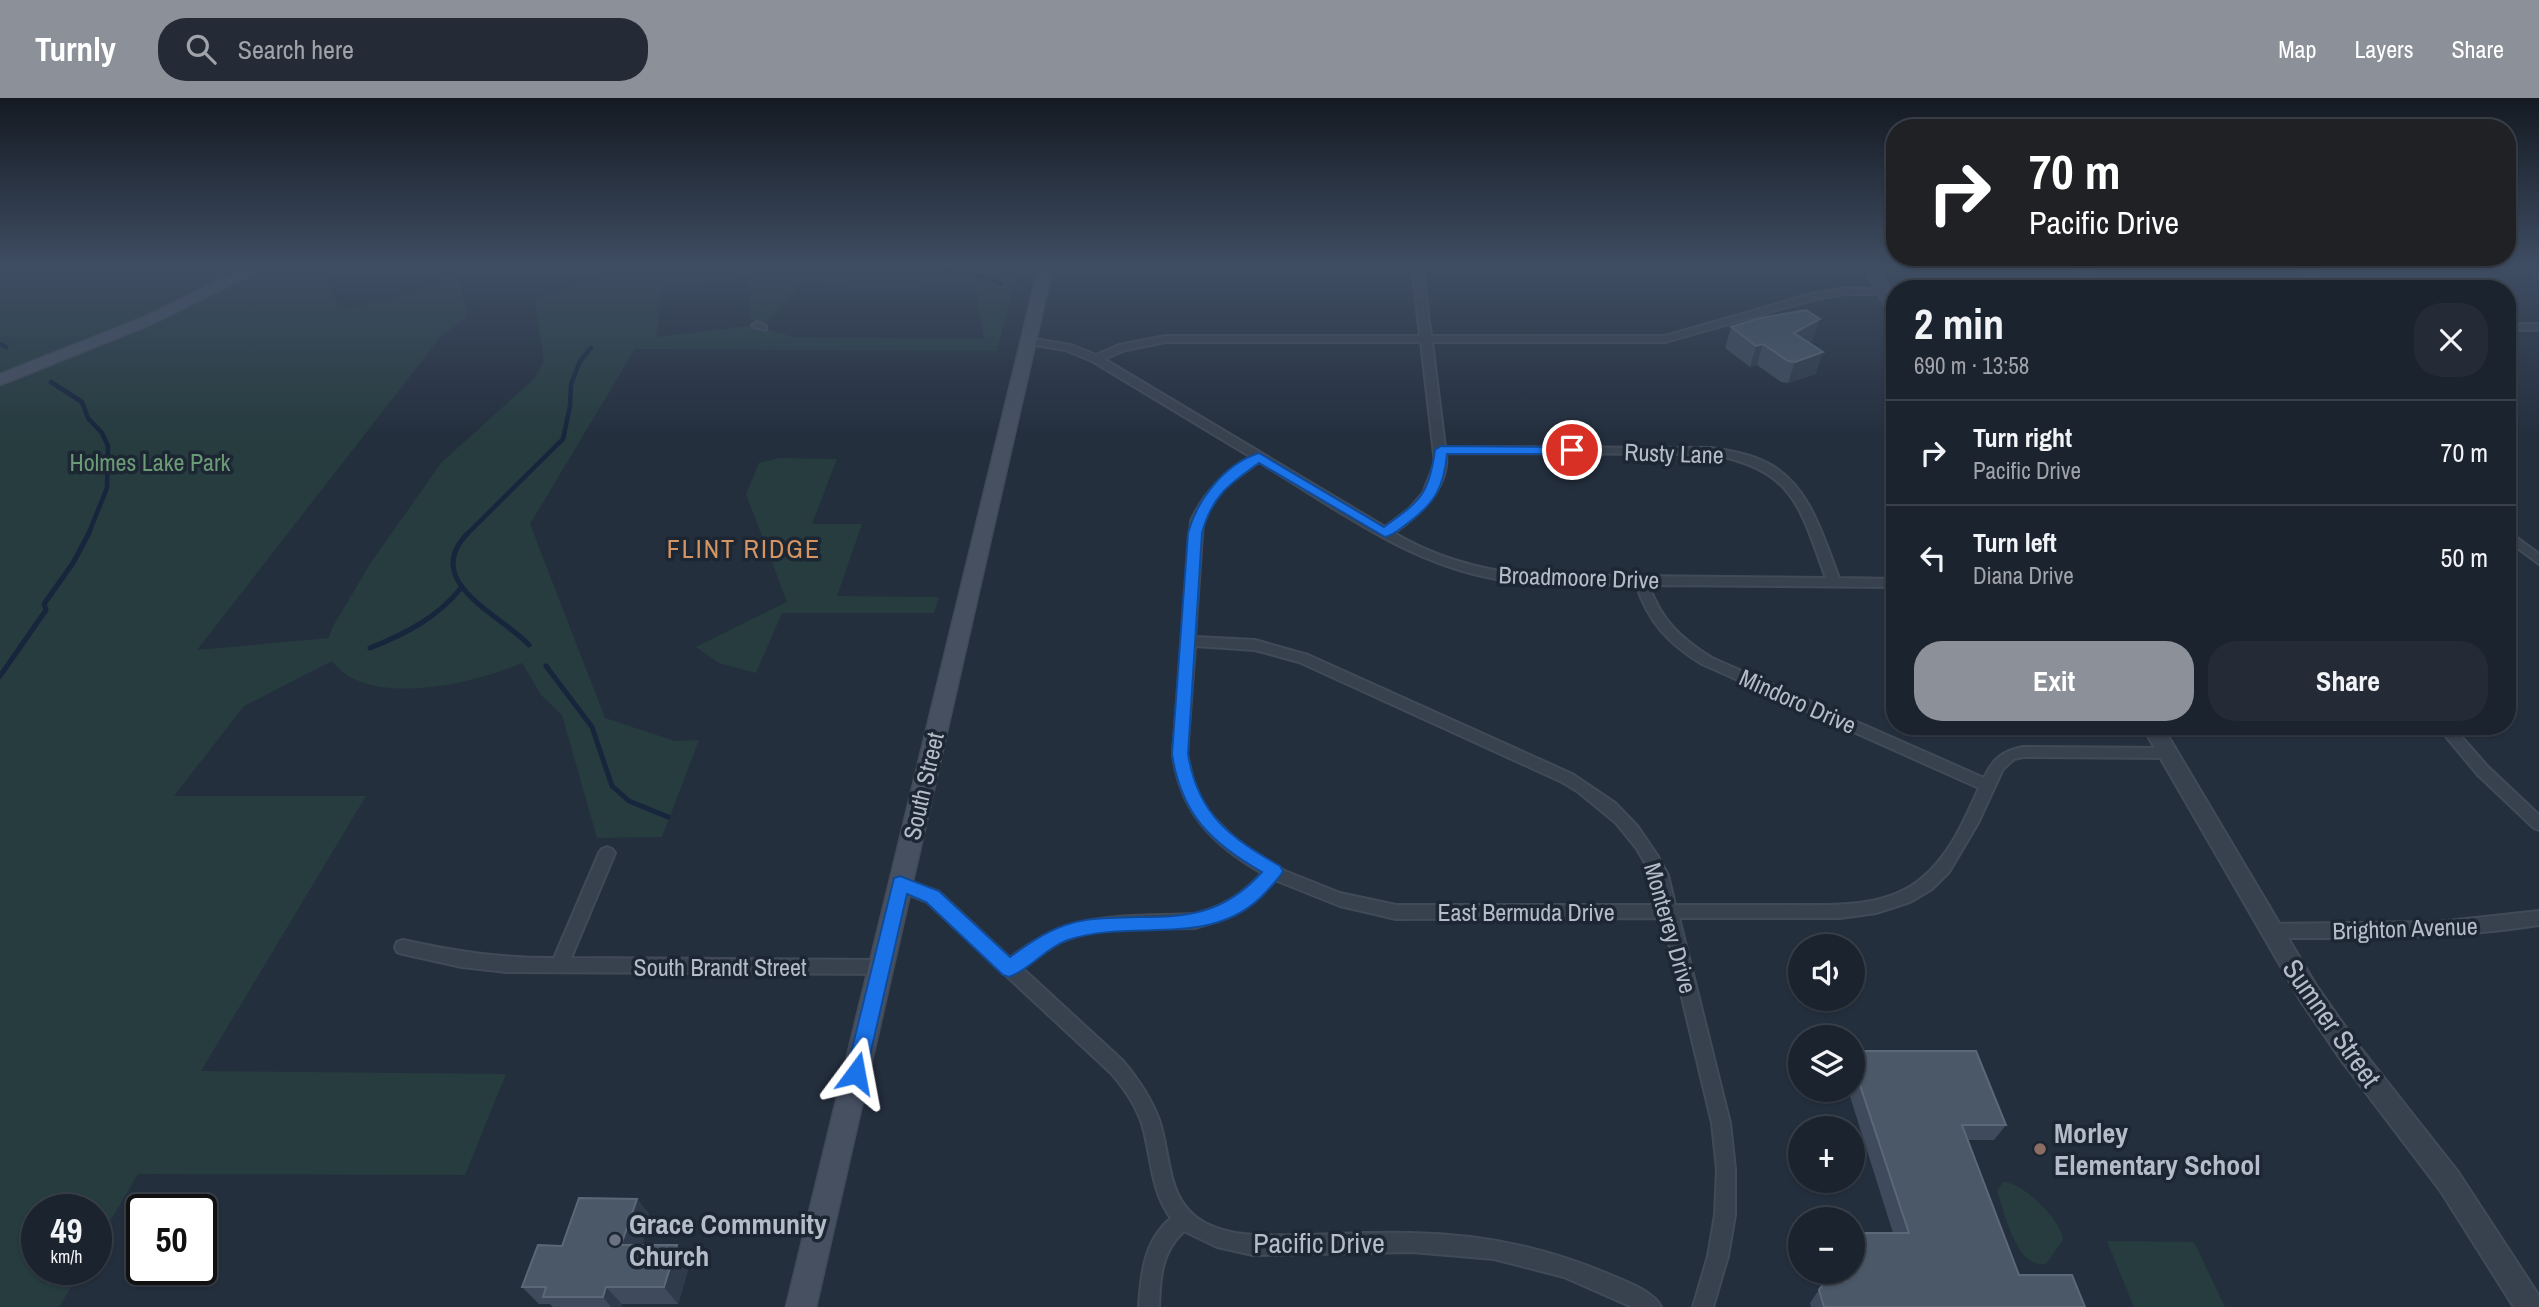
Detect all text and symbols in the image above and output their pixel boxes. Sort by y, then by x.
search box [158,18,648,81]
text: Turnly [35,27,116,71]
icon: search [182,30,220,68]
text: Search here [238,32,354,67]
text: Map [2278,33,2316,65]
text: Layers [2354,33,2413,65]
text: Share [2451,33,2504,65]
text: 70 m [2029,138,2121,204]
icon: right [1914,147,2005,238]
text: Pacific Drive [2029,201,2179,244]
text: 2 min [1914,296,2004,352]
button: close [2414,303,2488,377]
text: 690 m · 13:58 [1914,350,2029,381]
pin [1542,420,1602,480]
text: Turn right [1973,420,2072,455]
icon: arrive [1553,431,1591,469]
icon: right [1914,434,1952,472]
street label: Rusty Lane [1624,435,1724,471]
text: 70 m [2441,435,2488,470]
park label: Holmes Lake Park [70,446,231,478]
text: Pacific Drive [1973,455,2081,486]
text: Turn left [1973,525,2057,560]
district label: FLINT RIDGE [667,531,821,566]
icon: left [1914,539,1952,577]
text: 50 m [2441,540,2488,575]
street label: Broadmoore Drive [1498,558,1660,596]
text: Diana Drive [1973,560,2074,591]
button: Exit [1914,641,2194,721]
button: Share [2208,641,2488,721]
street label: Mindoro Drive [1735,661,1861,741]
street label: South Street [895,729,951,843]
street label: Monterey Drive [1637,859,1705,997]
street label: East Bermuda Drive [1437,896,1615,928]
street label: Brighton Avenue [2332,909,2478,947]
map controls [1788,934,1865,1284]
button: sound [1788,934,1865,1011]
street label: South Brandt Street [634,951,807,983]
street label: Sumner Street [2274,951,2390,1095]
button: layers [1788,1025,1865,1102]
position arrow [819,1036,893,1110]
place label: Morley Elementary School [2054,1114,2261,1184]
button: + [1788,1116,1865,1193]
marker: Morley Elementary School [2032,1141,2048,1157]
speed limit sign: 50 [126,1194,217,1285]
place label: Grace Community Church [629,1205,827,1275]
text: 49 [51,1207,82,1254]
button: − [1788,1207,1865,1284]
street label: Pacific Drive [1253,1224,1385,1262]
marker: Grace Community Church [607,1232,623,1248]
text: km/h [51,1244,83,1269]

